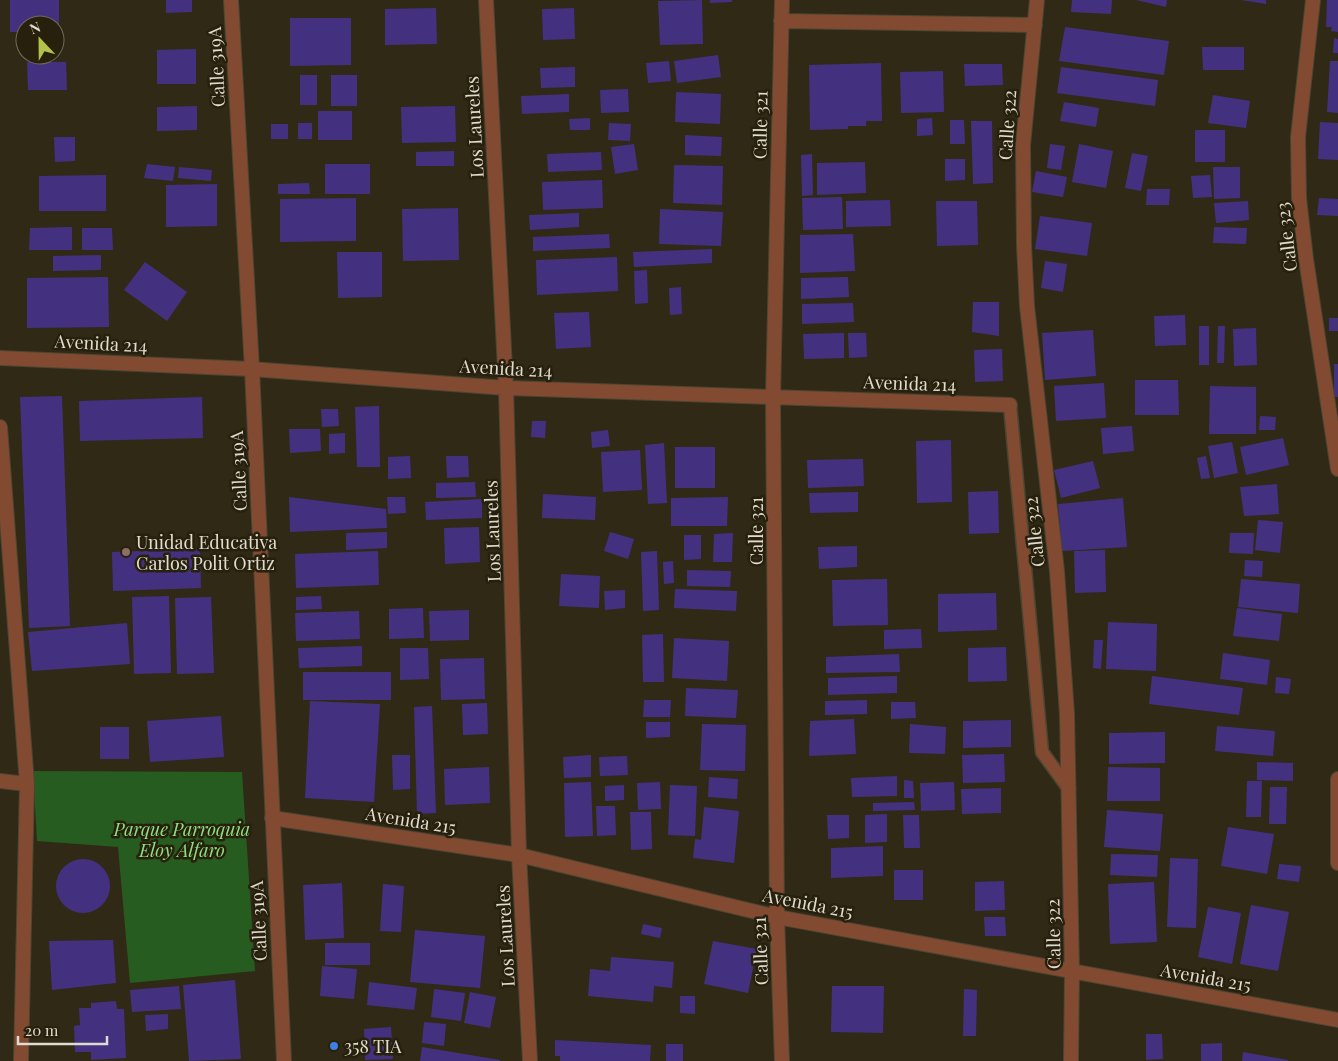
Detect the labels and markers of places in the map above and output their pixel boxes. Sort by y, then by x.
place label: Unidad Educativa Carlos Polit Ortiz [136,530,277,575]
marker: Unidad Educativa Carlos Polit Ortiz [120,546,132,558]
place label: 358 TIA [344,1034,402,1058]
marker: 358 TIA [328,1040,340,1052]

